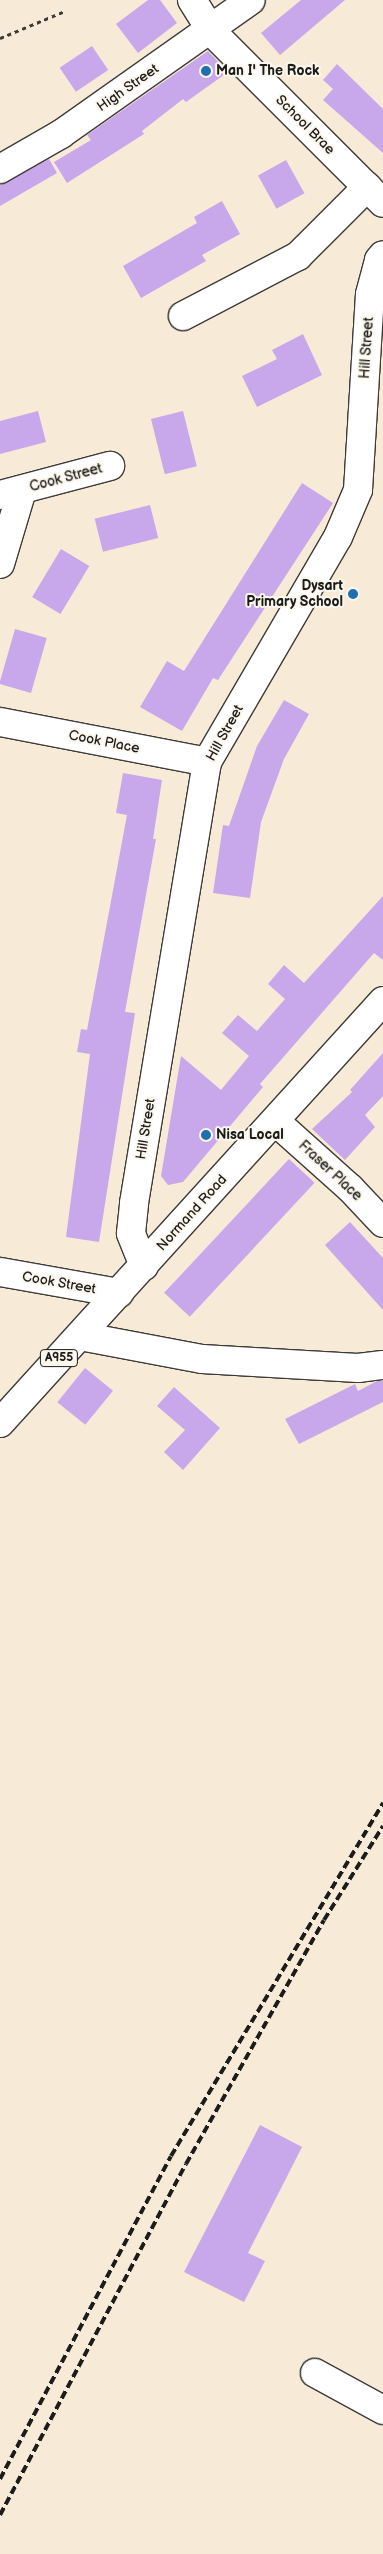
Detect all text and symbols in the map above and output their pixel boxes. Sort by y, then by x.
street label: High Street [94,61,162,115]
place label: Man I' The Rock [216,63,319,79]
marker: Man I' The Rock [200,65,212,77]
street label: School Brae [272,92,338,158]
street label: Hill Street [356,317,378,379]
street label: Cook Street [28,460,104,496]
place label: Dysart Primary School [246,578,343,610]
marker: Dysart Primary School [347,588,359,600]
street label: Hill Street [203,702,247,764]
street label: Cook Place [67,727,141,757]
street label: Hill Street [133,1097,159,1161]
place label: Nisa Local [216,1127,284,1143]
marker: Nisa Local [200,1129,212,1141]
street label: Fraser Place [295,1137,365,1205]
street label: Normand Road [153,1171,231,1255]
street label: Cook Street [21,1268,97,1298]
road number: A955 [39,1349,79,1368]

